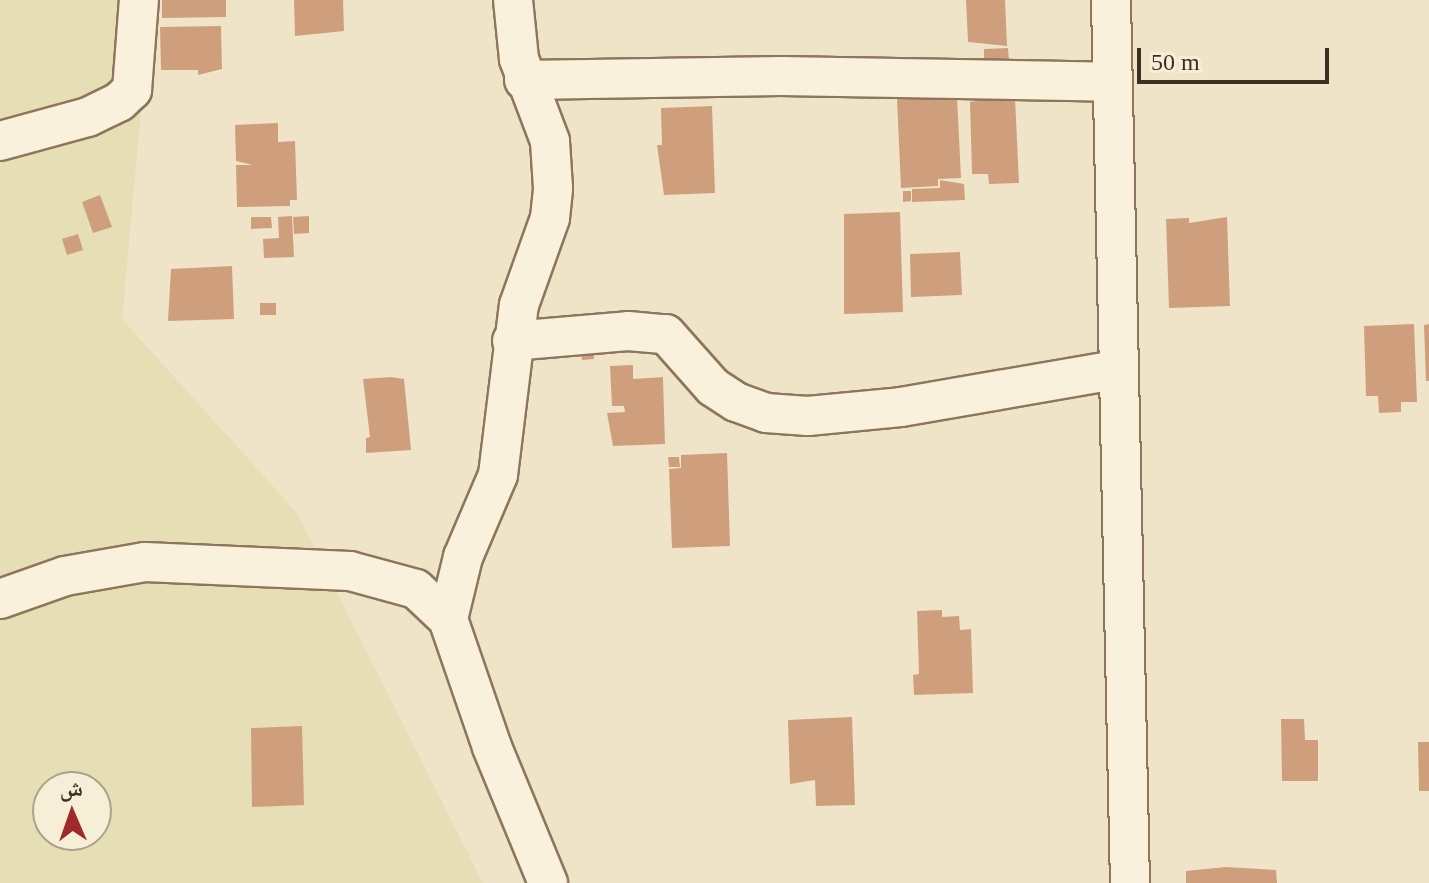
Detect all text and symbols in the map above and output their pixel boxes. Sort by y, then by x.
scale bar [1141,32,1333,82]
text: 50 m [1151,49,1200,75]
north arrow [32,771,112,851]
text: ش [59,776,83,801]

